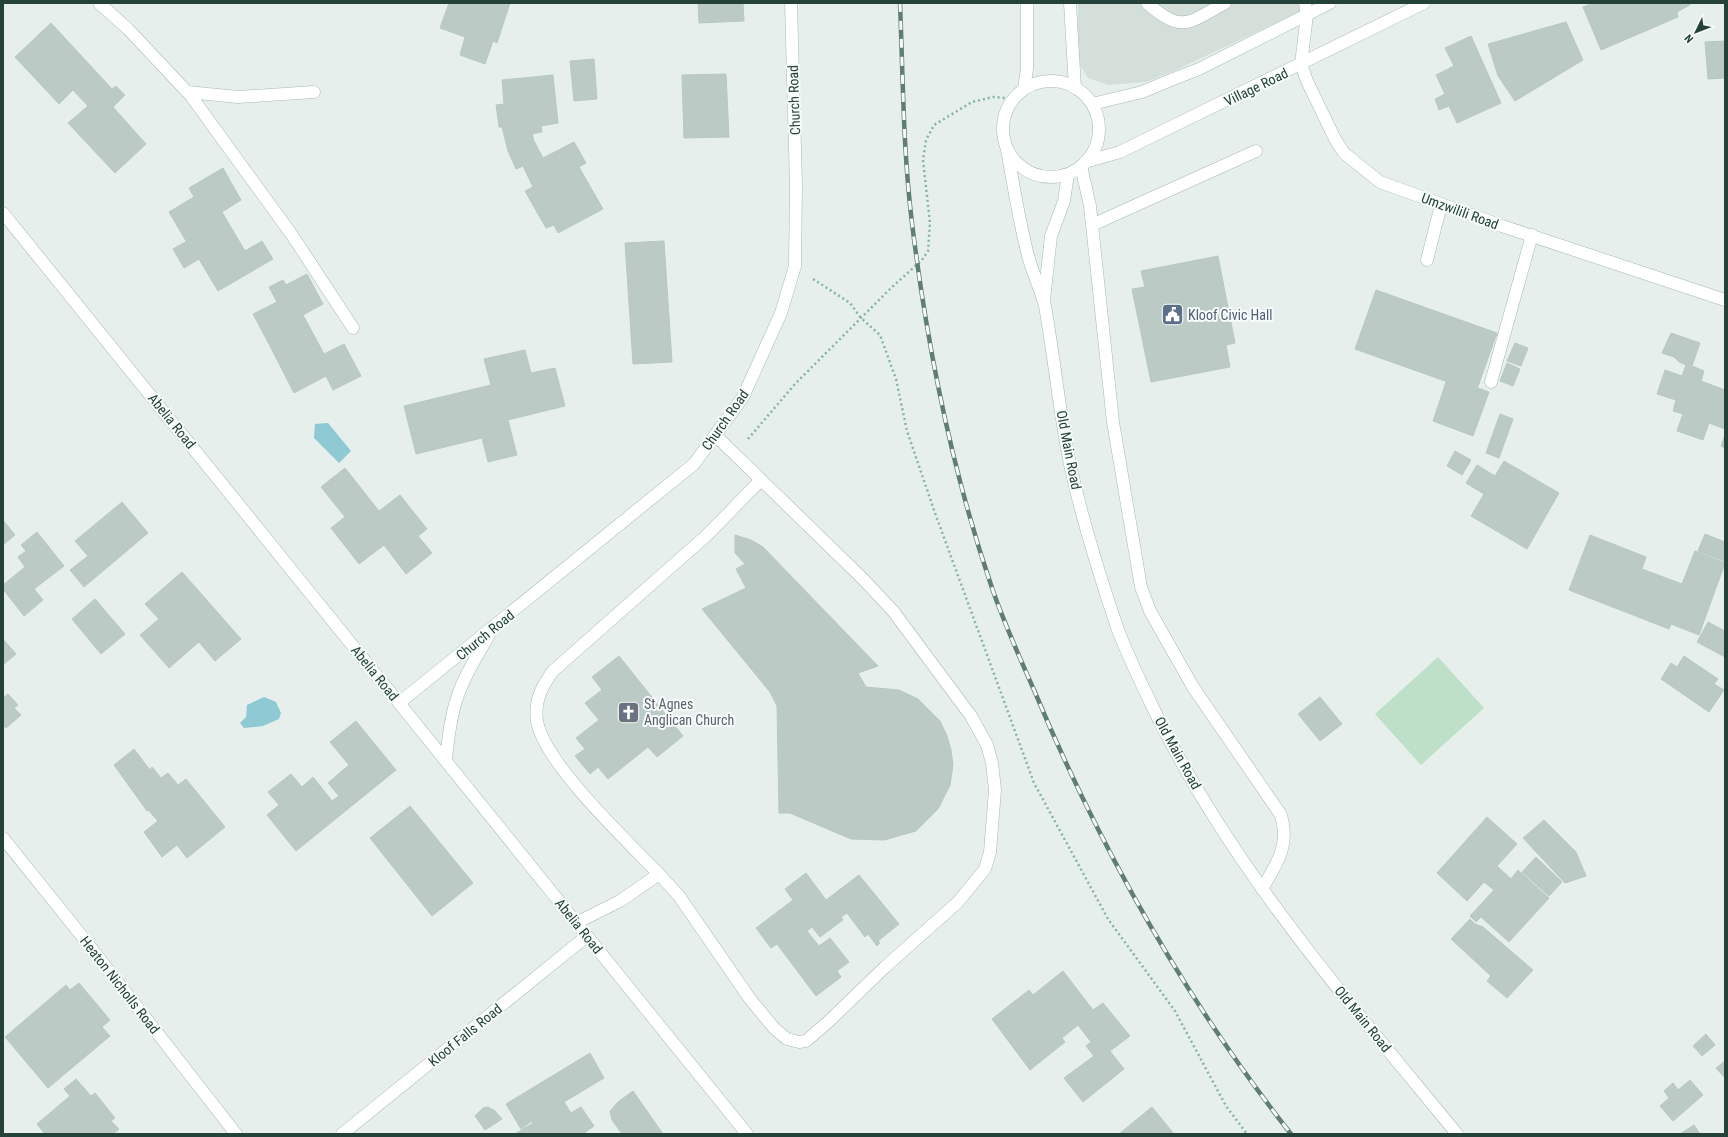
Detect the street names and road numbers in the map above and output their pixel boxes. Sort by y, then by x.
street label: Church Road [785,65,803,135]
street label: Village Road [1221,65,1291,109]
street label: Umzwilili Road [1419,190,1501,232]
street label: Church Road [698,387,752,453]
street label: Abelia Road [145,390,199,452]
street label: Old Main Road [1053,409,1085,491]
street label: Church Road [453,607,517,663]
street label: Abelia Road [348,642,402,704]
street label: Old Main Road [1152,714,1204,792]
street label: Abelia Road [552,895,606,957]
street label: Heaton Nicholls Road [77,933,163,1037]
street label: Old Main Road [1331,983,1395,1055]
street label: Kloof Falls Road [425,1000,505,1070]

